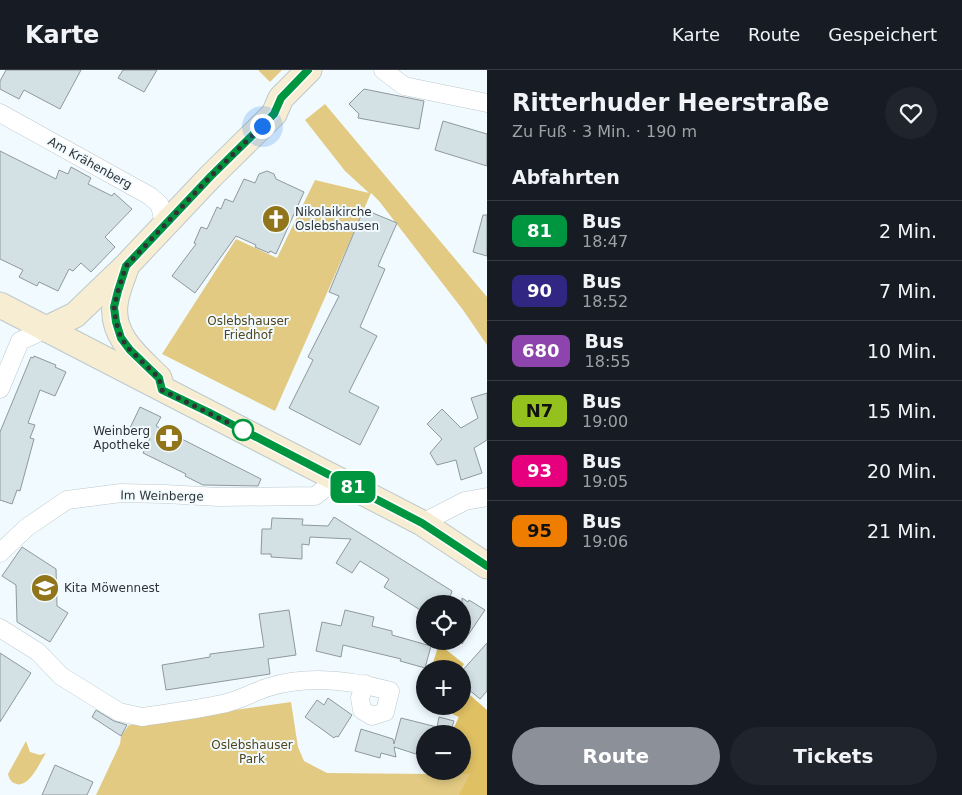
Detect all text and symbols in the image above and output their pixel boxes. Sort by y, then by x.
text: Karte [25,21,99,49]
text: Karte [672,24,720,45]
text: Route [748,24,800,45]
text: Gespeichert [828,24,937,45]
button: heart [885,87,937,139]
text: Ritterhuder Heerstraße [512,89,829,117]
your location [250,114,275,139]
text: Zu Fuß · 3 Min. · 190 m [512,122,697,141]
street label: Am Krähenberg [46,134,134,192]
text: Abfahrten [512,166,620,188]
church icon: Nikolaikirche Oslebshausen [261,204,291,234]
place label: Nikolaikirche Oslebshausen [295,205,379,233]
text: Bus [582,210,621,232]
text: 81 [527,220,552,241]
text: 2 Min. [879,220,937,242]
text: 18:47 [582,232,628,251]
text: Bus [582,270,621,292]
text: 90 [527,280,552,301]
text: 7 Min. [879,280,937,302]
text: 18:52 [582,292,628,311]
park label: Oslebshauser Friedhof [207,314,289,342]
text: Bus [585,330,624,352]
text: 680 [522,340,560,361]
text: 10 Min. [867,340,937,362]
text: 18:55 [585,352,631,371]
text: Bus [582,390,621,412]
text: N7 [526,400,553,421]
text: 15 Min. [867,400,937,422]
text: 19:00 [582,412,628,431]
unlabelled marker [232,419,254,441]
pharmacy icon: Weinberg Apotheke [154,423,184,453]
place label: Weinberg Apotheke [93,424,150,452]
text: Bus [582,450,621,472]
text: 93 [527,460,552,481]
text: 20 Min. [867,460,937,482]
line badge: 81 [330,471,376,503]
text: 19:05 [582,472,628,491]
text: 81 [340,476,366,497]
street label: Im Weinberge [120,488,204,504]
text: Bus [582,510,621,532]
text: 95 [527,520,552,541]
text: 21 Min. [867,520,937,542]
text: 19:06 [582,532,628,551]
school or university icon: Kita Möwennest [30,573,60,603]
place label: Kita Möwennest [64,581,160,595]
map controls [416,595,471,780]
button: locate [416,595,471,650]
button: + [416,660,471,715]
button: − [416,725,471,780]
button: Route [512,727,720,785]
button: Tickets [730,727,937,785]
park label: Oslebshauser Park [211,738,293,766]

